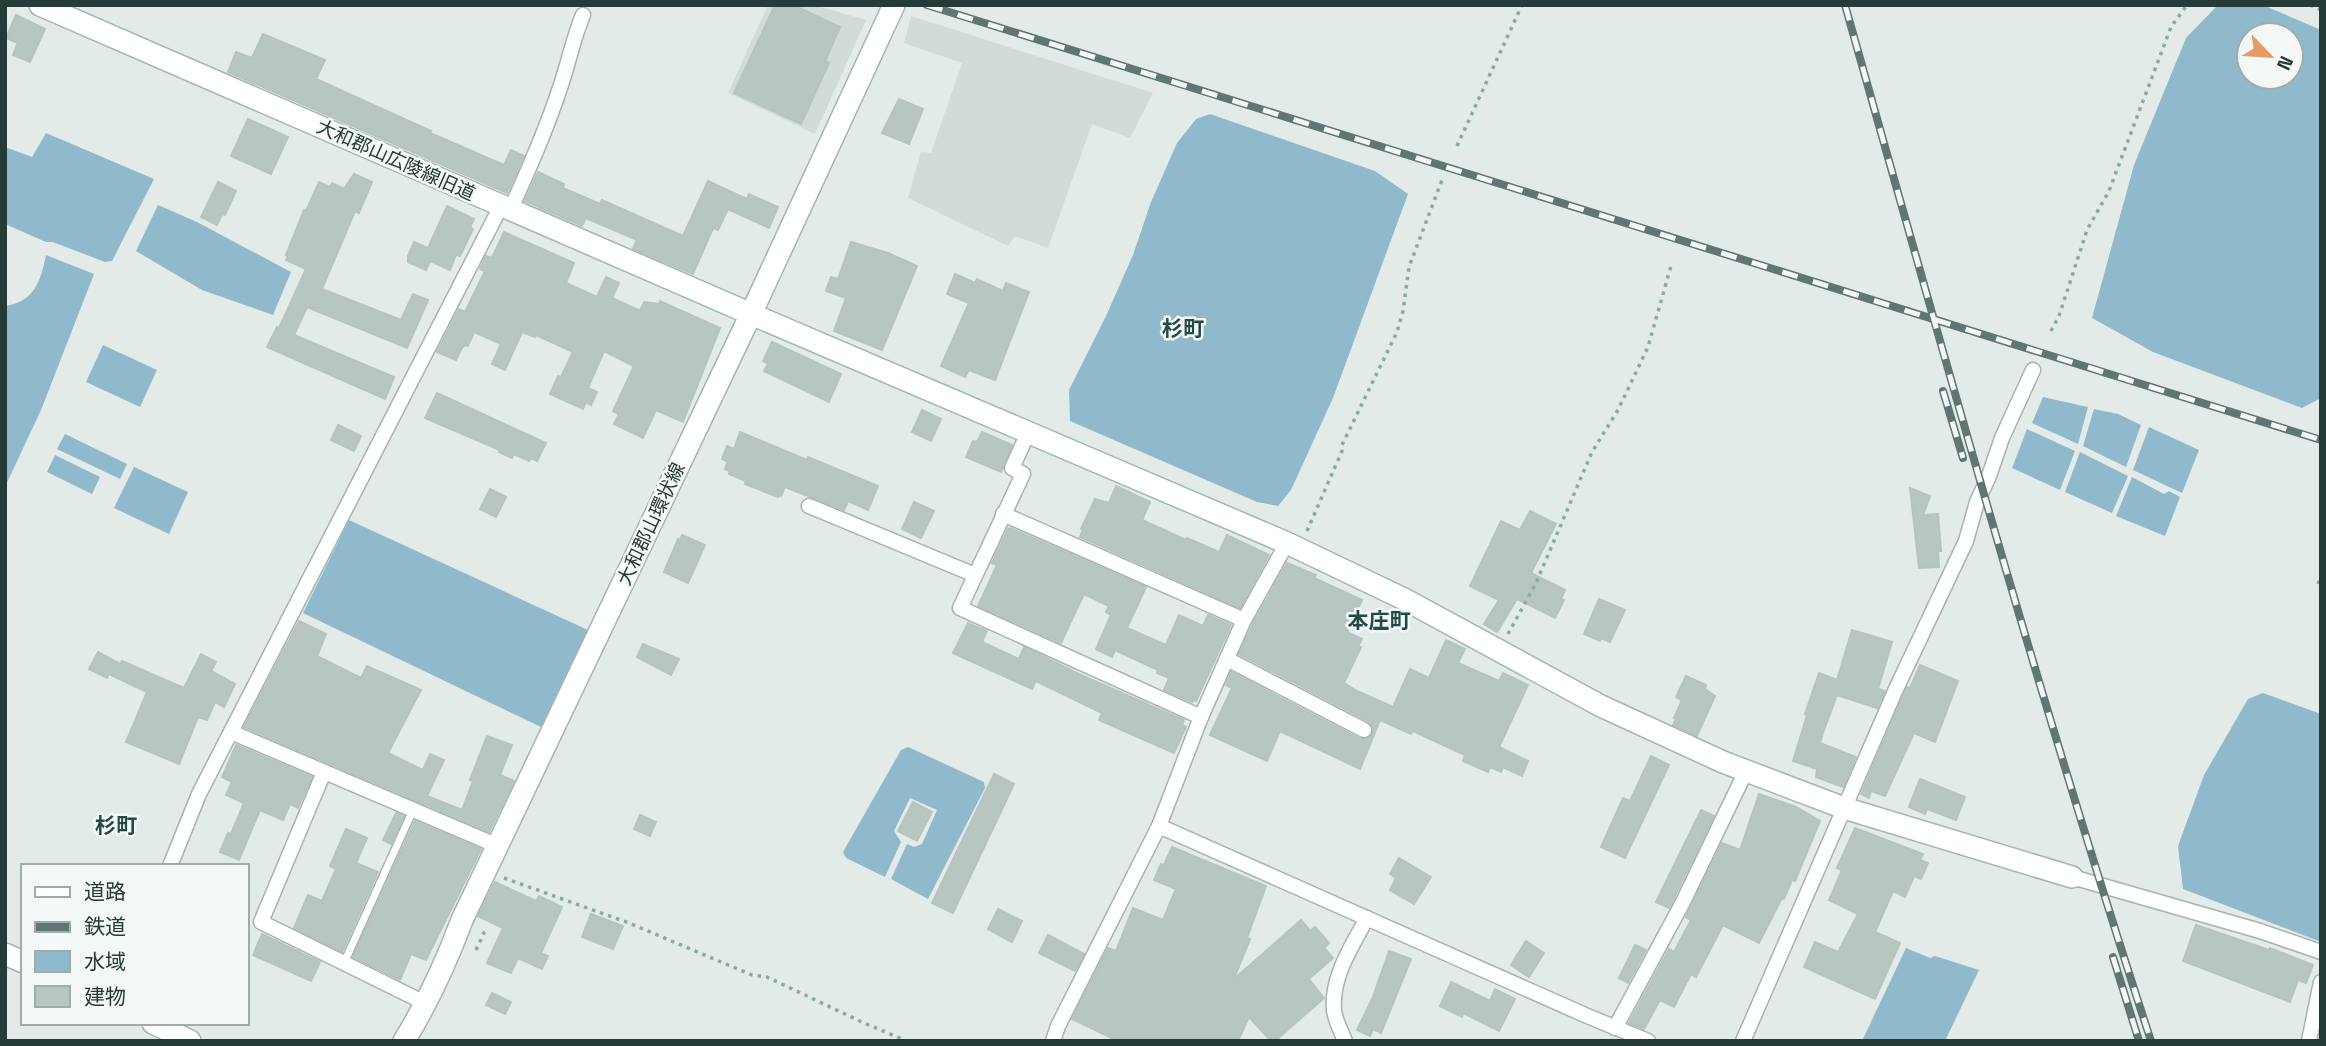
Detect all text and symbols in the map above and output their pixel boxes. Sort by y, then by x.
north arrow [2235,21,2305,91]
text: N [2271,52,2299,74]
street label: 大和郡山広陵線旧道 [313,114,479,206]
district label: 杉町 [1162,315,1204,342]
street label: 大和郡山環状線 [612,458,690,590]
district label: 本庄町 [1348,607,1411,634]
district label: 杉町 [95,812,137,839]
legend [21,864,248,1025]
text: 道路 [84,878,126,905]
text: 鉄道 [84,913,126,940]
text: 水域 [84,948,126,975]
text: 建物 [84,983,126,1010]

